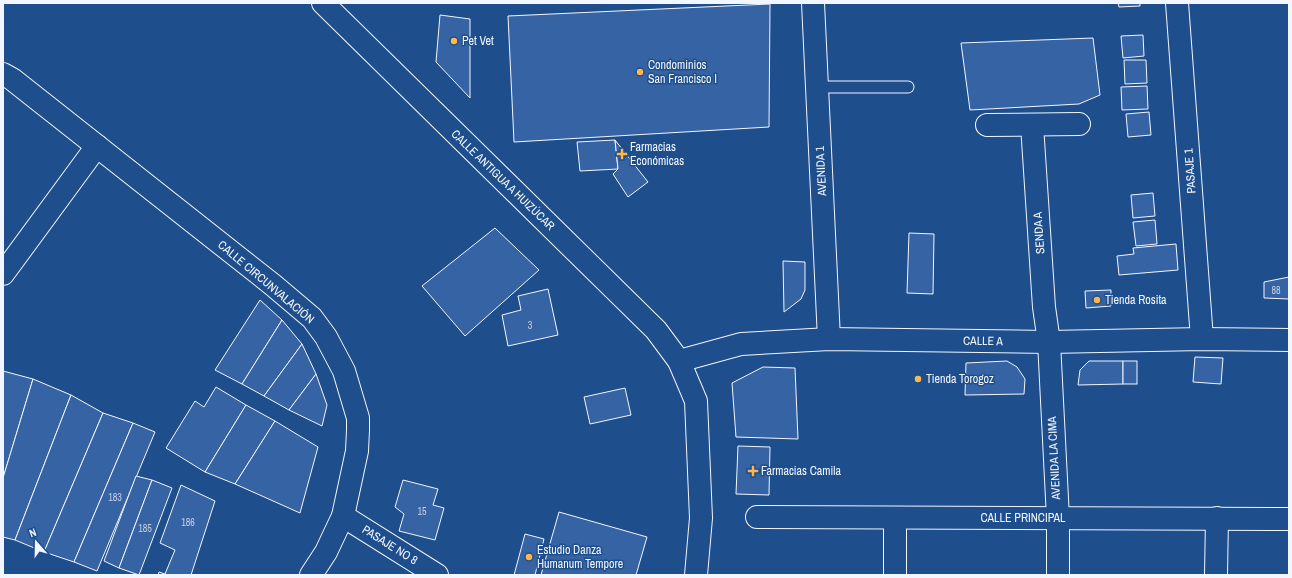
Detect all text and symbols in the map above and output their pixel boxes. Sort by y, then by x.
place label: Pet Vet [462,33,494,49]
marker: Pet Vet [449,36,459,46]
place label: Condominios San Francisco I [648,57,717,87]
marker: Condominios San Francisco I [635,67,645,77]
street label: CALLE ANTIGUA A HUIZÚCAR [448,126,558,234]
place label: Farmacias Económicas [630,139,684,169]
street label: AVENIDA 1 [812,145,830,197]
street label: PASAJE 1 [1180,147,1200,194]
marker: Farmacias Económicas [617,149,627,159]
street label: SENDA A [1030,211,1048,255]
street label: CALLE CIRCUNVALACIÓN [214,237,318,327]
house number: 88 [1271,284,1281,297]
place label: Tienda Rosita [1105,292,1167,308]
marker: Tienda Rosita [1092,295,1102,305]
house number: 3 [528,319,533,332]
street label: CALLE A [963,333,1004,349]
place label: Tienda Torogoz [926,371,994,387]
marker: Tienda Torogoz [913,374,923,384]
street label: AVENIDA LA CIMA [1044,415,1064,501]
place label: Farmacias Camila [761,463,841,479]
marker: Farmacias Camila [748,466,758,476]
house number: 183 [108,491,122,504]
house number: 15 [417,505,427,518]
street label: CALLE PRINCIPAL [980,510,1066,526]
house number: 186 [181,516,195,529]
north arrow [16,522,56,562]
house number: 185 [138,522,152,535]
street label: PASAJE NO 8 [359,522,421,568]
text: N [27,525,38,540]
place label: Estudio Danza Humanum Tempore [537,542,623,572]
marker: Estudio Danza Humanum Tempore [524,552,534,562]

